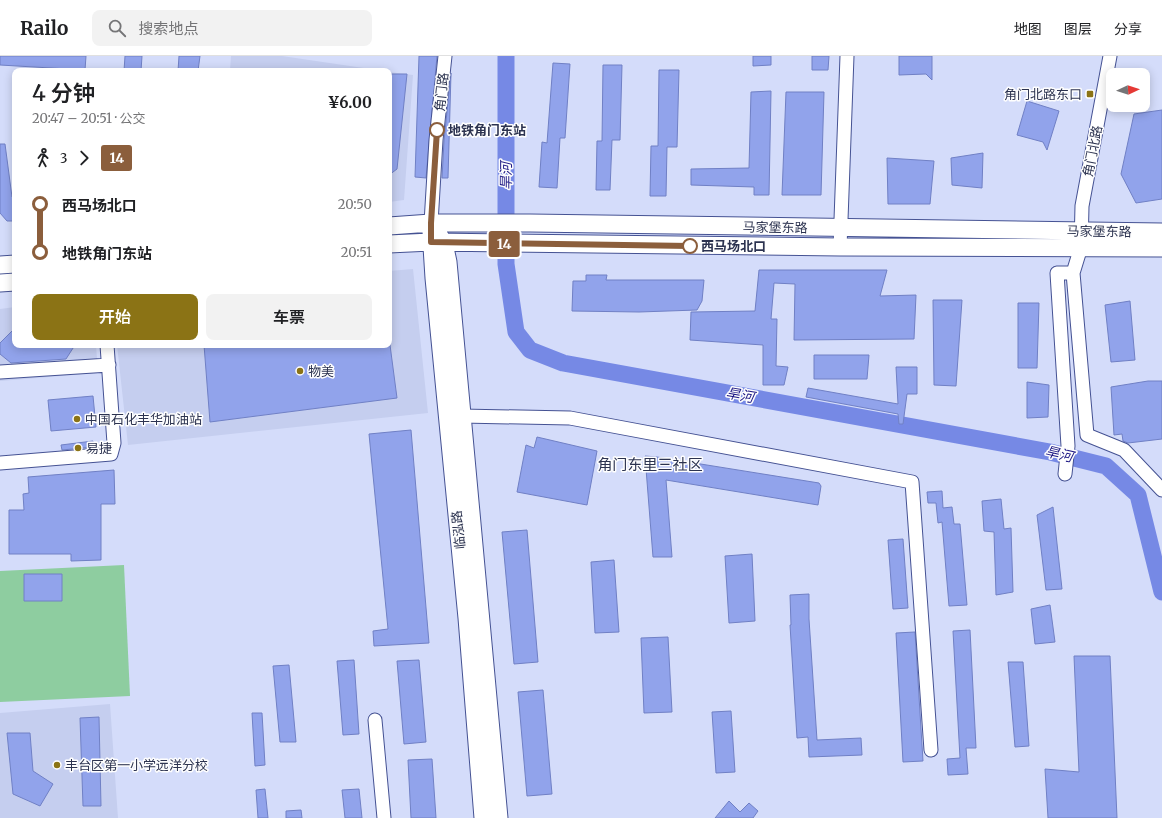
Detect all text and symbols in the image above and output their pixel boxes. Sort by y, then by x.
search box [92,10,372,46]
text: Railo [20,16,68,40]
icon: search [106,17,128,39]
text: 搜索地点 [138,19,198,38]
text: 地图 [1014,20,1042,38]
text: 图层 [1064,20,1092,38]
text: 分享 [1114,20,1142,38]
north arrow [1106,68,1150,112]
map controls [1106,68,1150,112]
street label: 角门路 [431,72,452,112]
text: 4 分钟 [32,79,95,107]
place label: 角门北路东口 [1004,86,1082,103]
marker: 角门北路东口 [1085,89,1095,99]
text: ¥6.00 [328,93,372,112]
text: 20:47 – 20:51 · 公交 [32,110,146,127]
marker: 地铁角门东站 [429,122,445,138]
place label: 地铁角门东站 [448,122,526,139]
street label: 角门北路 [1079,124,1106,178]
icon: walk [32,147,54,169]
icon: forward [73,147,95,169]
text: 14 [109,149,124,167]
text: 3 [60,150,67,167]
water label: 旱河 [497,159,515,190]
text: 西马场北口 [62,196,137,215]
text: 20:50 [338,196,372,213]
street label: 马家堡东路 [742,218,808,237]
street label: 马家堡东路 [1066,222,1132,241]
line badge: 14 [486,231,522,257]
text: 14 [497,235,511,253]
marker: 西马场北口 [682,238,698,254]
place label: 西马场北口 [701,238,766,255]
text: 地铁角门东站 [62,244,152,263]
text: 20:51 [341,244,372,261]
button: 开始 [32,294,198,340]
button: 车票 [206,294,372,340]
place label: 物美 [308,363,334,380]
marker: 物美 [295,366,305,376]
water label: 旱河 [725,384,758,407]
place label: 中国石化丰华加油站 [85,411,202,428]
marker: 中国石化丰华加油站 [72,414,82,424]
place label: 易捷 [86,440,112,457]
water label: 旱河 [1043,442,1078,467]
marker: 易捷 [73,443,83,453]
district label: 角门东里三社区 [597,455,703,474]
street label: 临泓路 [448,510,469,550]
place label: 丰台区第一小学远洋分校 [65,757,208,774]
marker: 丰台区第一小学远洋分校 [52,760,62,770]

